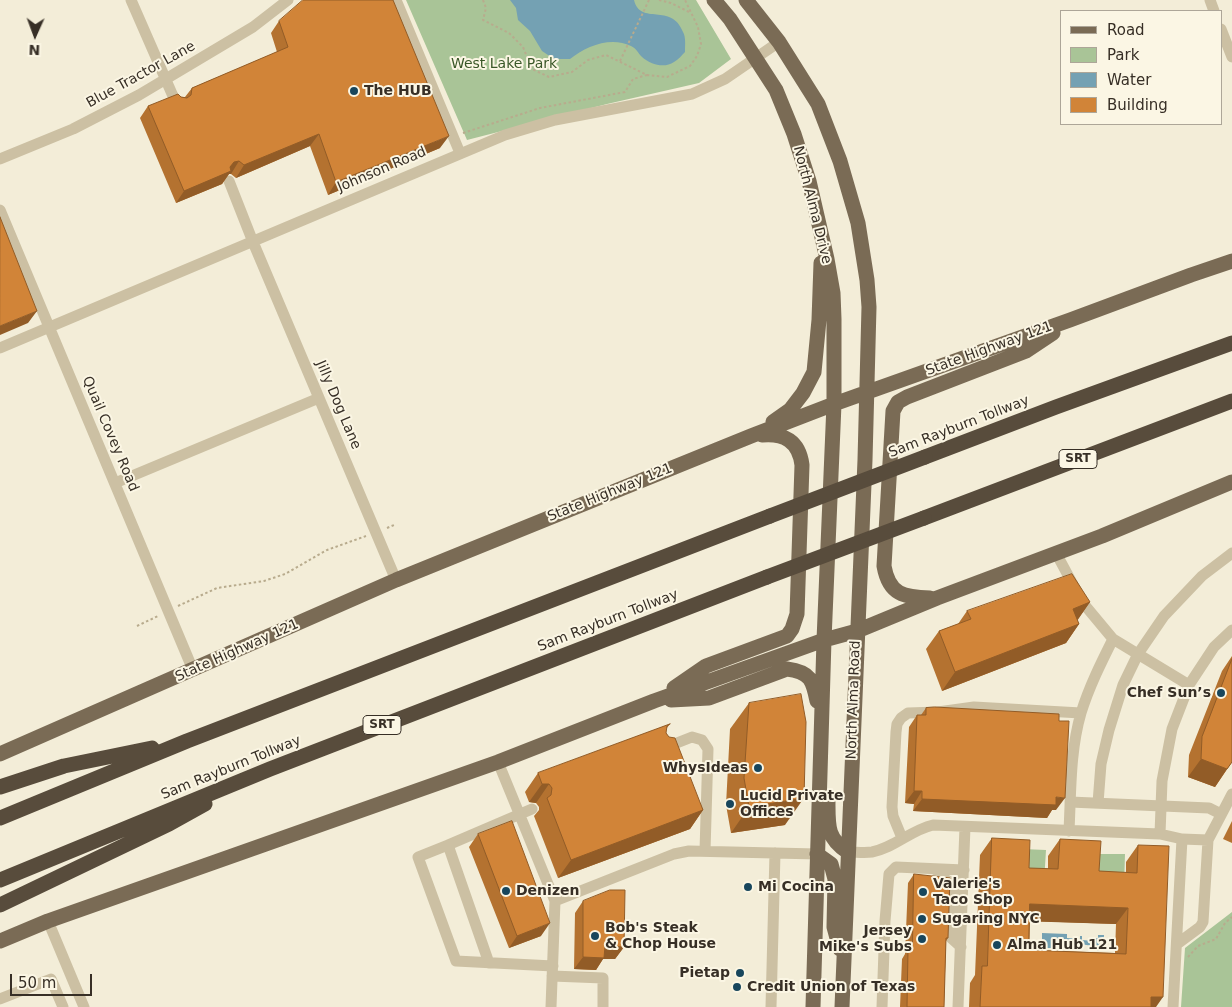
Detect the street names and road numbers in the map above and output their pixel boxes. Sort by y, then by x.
street label: Blue Tractor Lane [84,38,198,112]
street label: Johnson Road [335,144,429,196]
street label: North Alma Drive [789,144,835,266]
street label: State Highway 121 [924,318,1054,380]
street label: Jilly Dog Lane [312,358,364,452]
street label: Quail Covey Road [78,374,142,494]
street label: Sam Rayburn Tollway [886,392,1032,462]
road number: SRT [1059,449,1097,468]
street label: State Highway 121 [545,460,675,526]
street label: Sam Rayburn Tollway [535,586,681,656]
street label: State Highway 121 [173,616,301,686]
street label: North Alma Road [844,640,864,760]
road number: SRT [363,716,401,734]
street label: Sam Rayburn Tollway [159,732,303,804]

